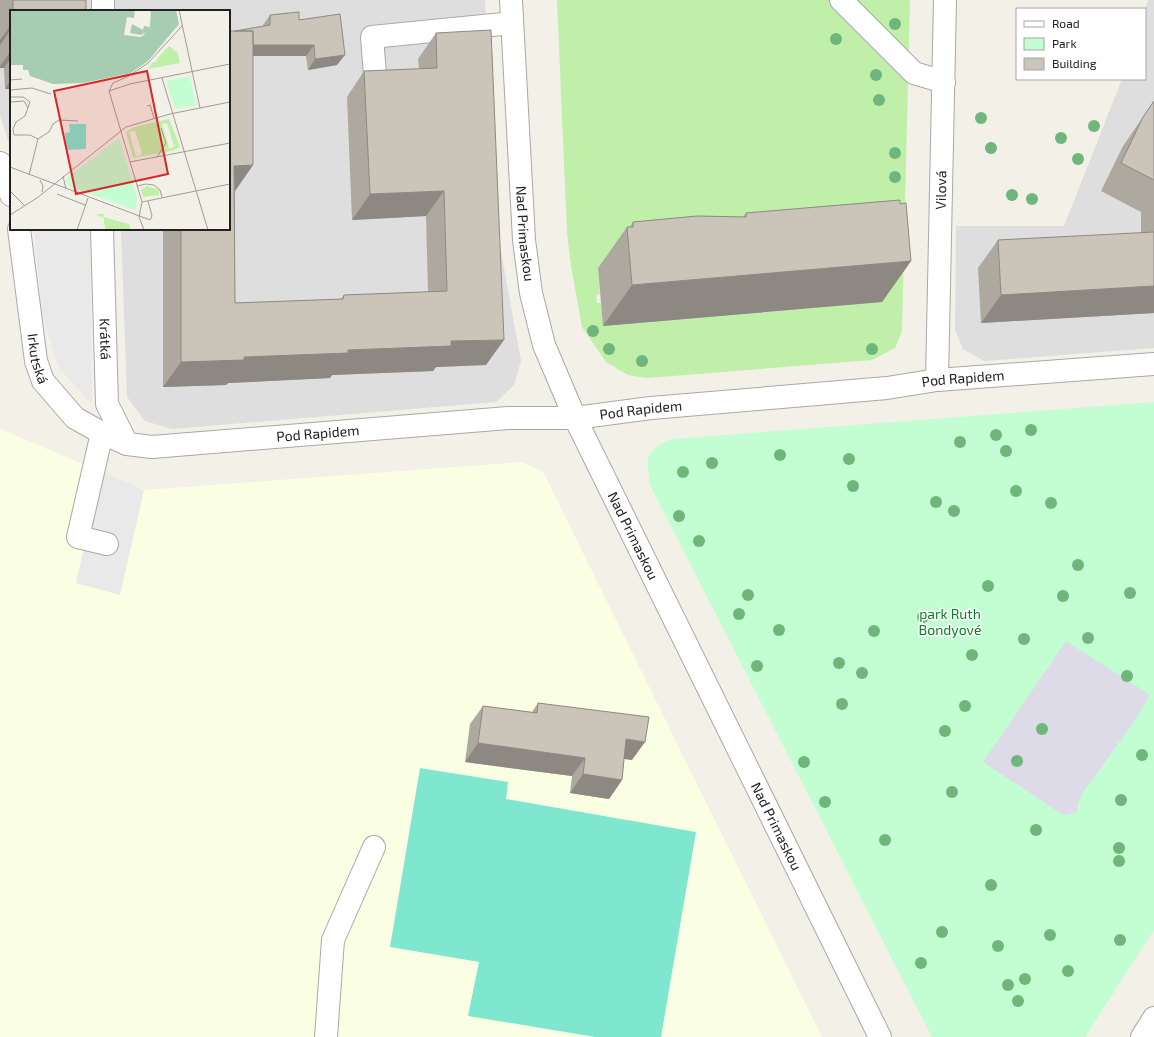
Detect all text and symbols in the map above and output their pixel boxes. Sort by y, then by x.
legend [1016,8,1146,80]
inset map [10,10,230,230]
text: Road [1052,16,1080,30]
text: Park [1052,36,1077,50]
text: Building [1052,56,1097,70]
street label: Vilová [932,170,949,210]
street label: Nad Primaskou [513,185,538,282]
street label: Krátká [97,318,115,360]
street label: Irkutská [24,332,52,386]
street label: Pod Rapidem [920,366,1005,390]
street label: Pod Rapidem [598,396,683,423]
street label: Pod Rapidem [276,421,360,445]
street label: Nad Primaskou [605,489,662,582]
park label: park Ruth Bondyové [919,605,981,638]
street label: Nad Primaskou [748,779,806,873]

